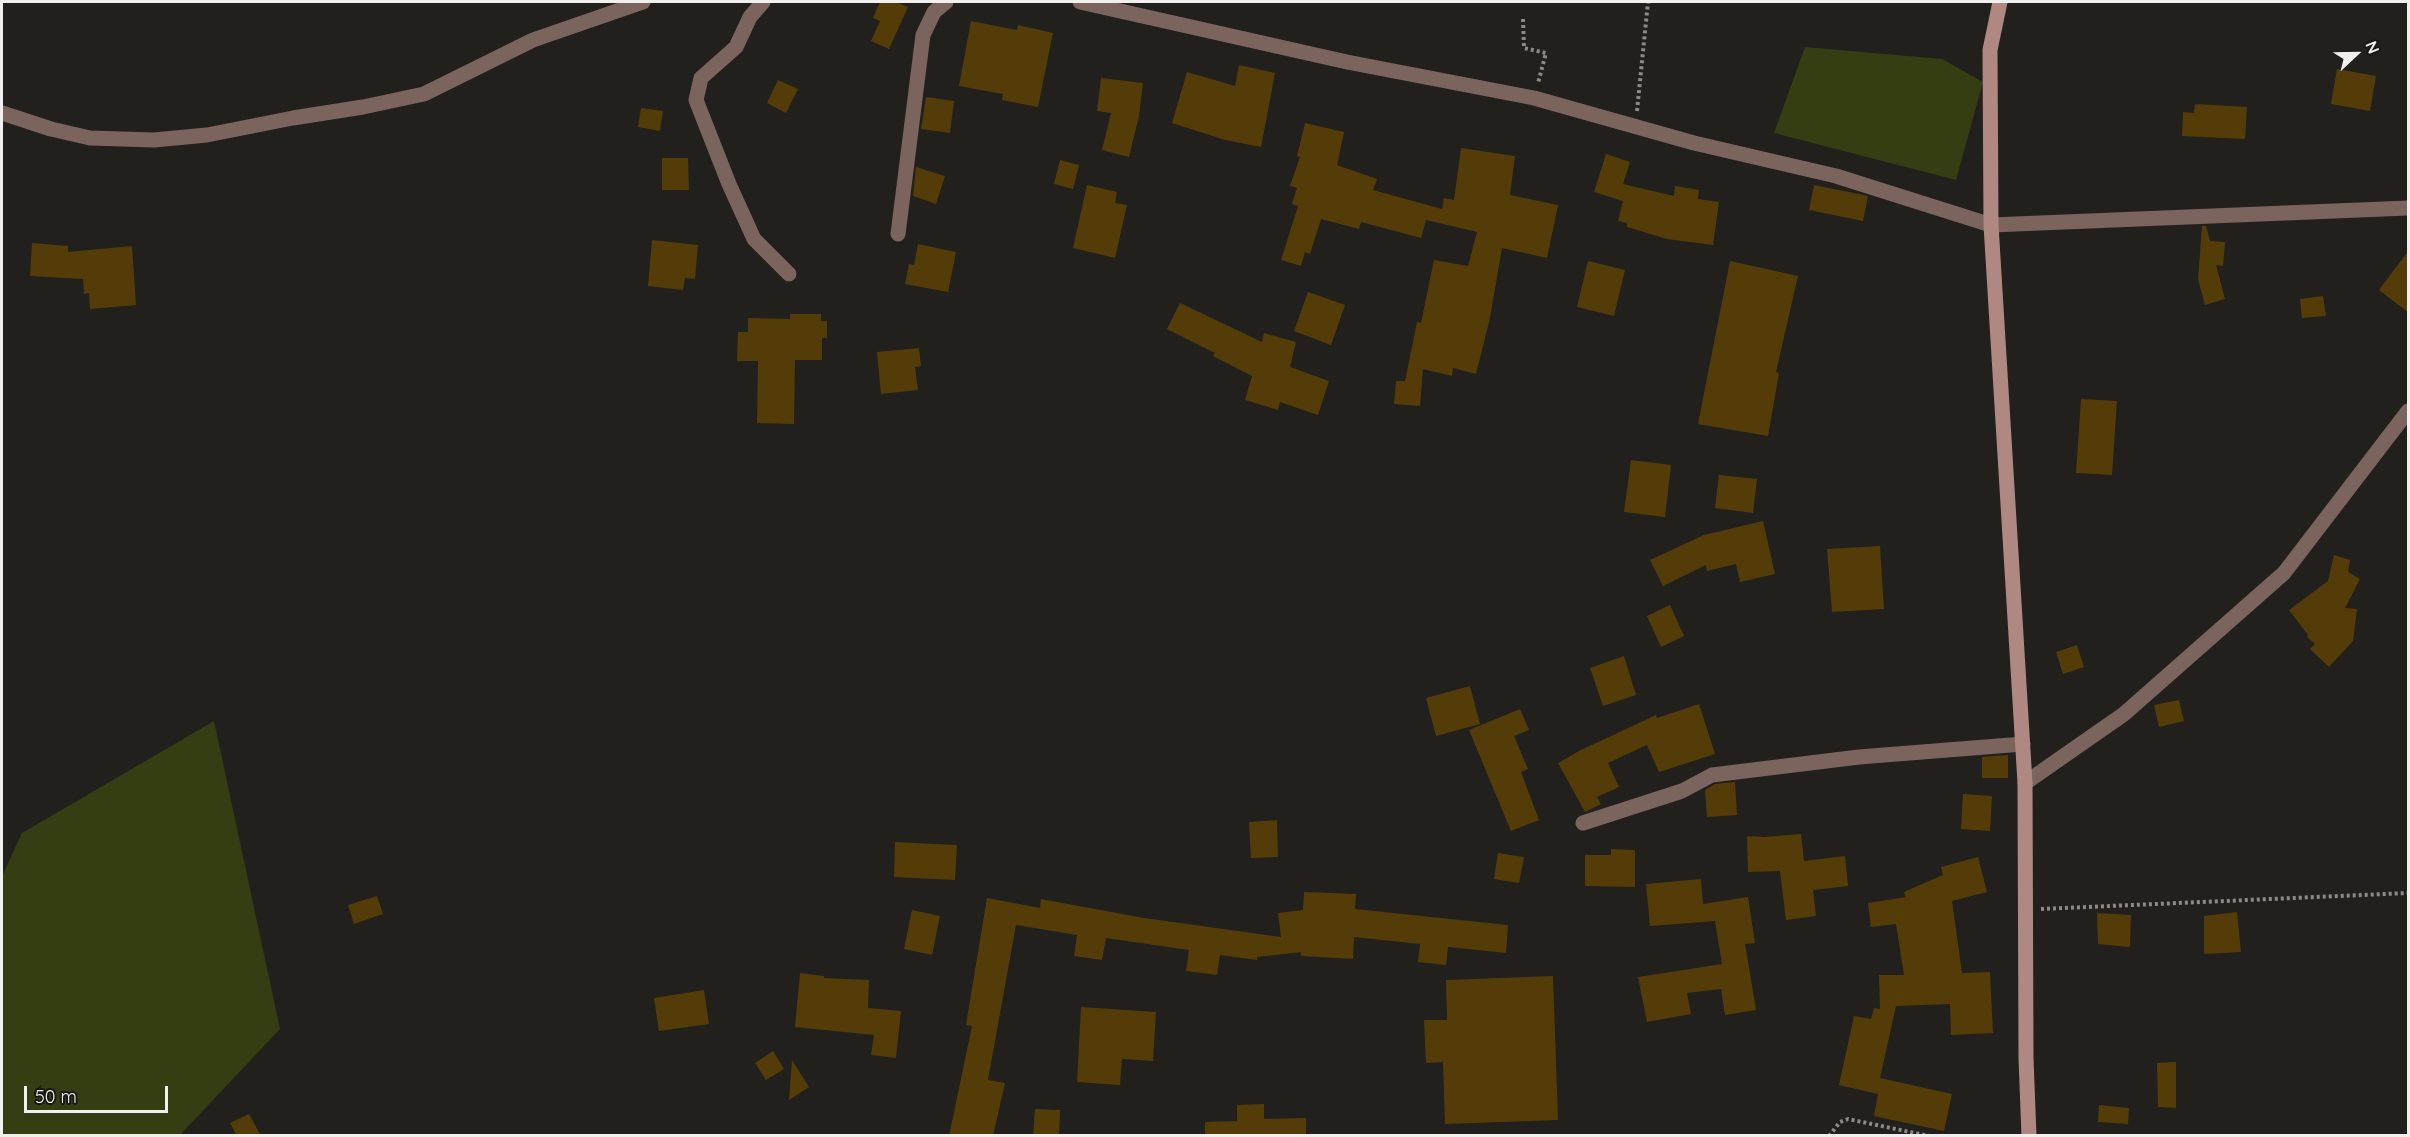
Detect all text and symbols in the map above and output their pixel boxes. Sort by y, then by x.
north arrow [2326,24,2386,84]
text: N [2361,38,2384,56]
scale bar [27,1074,171,1112]
text: 50 m [35,1085,77,1108]

